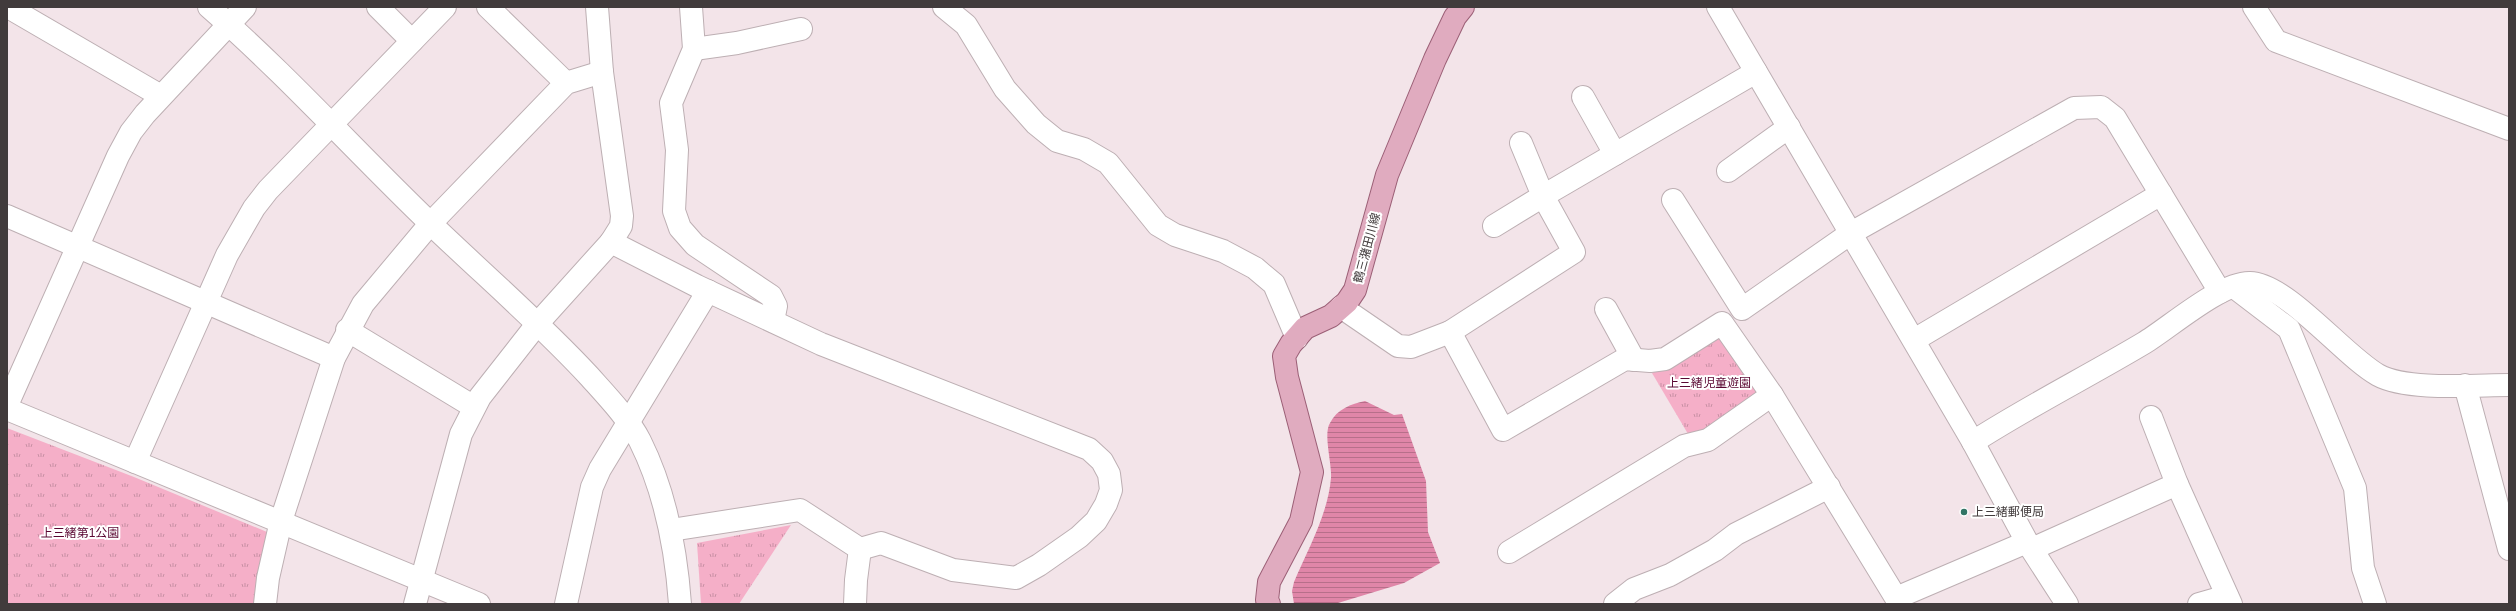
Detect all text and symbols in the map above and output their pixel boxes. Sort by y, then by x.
street label: 鶴三潴田川線 [1351,211,1383,285]
park label: 上三緒児童遊園 [1667,376,1751,390]
place label: 上三緒郵便局 [1972,505,2044,519]
marker: 上三緒郵便局 [1959,507,1969,517]
park label: 上三緒第1公園 [41,526,119,540]

